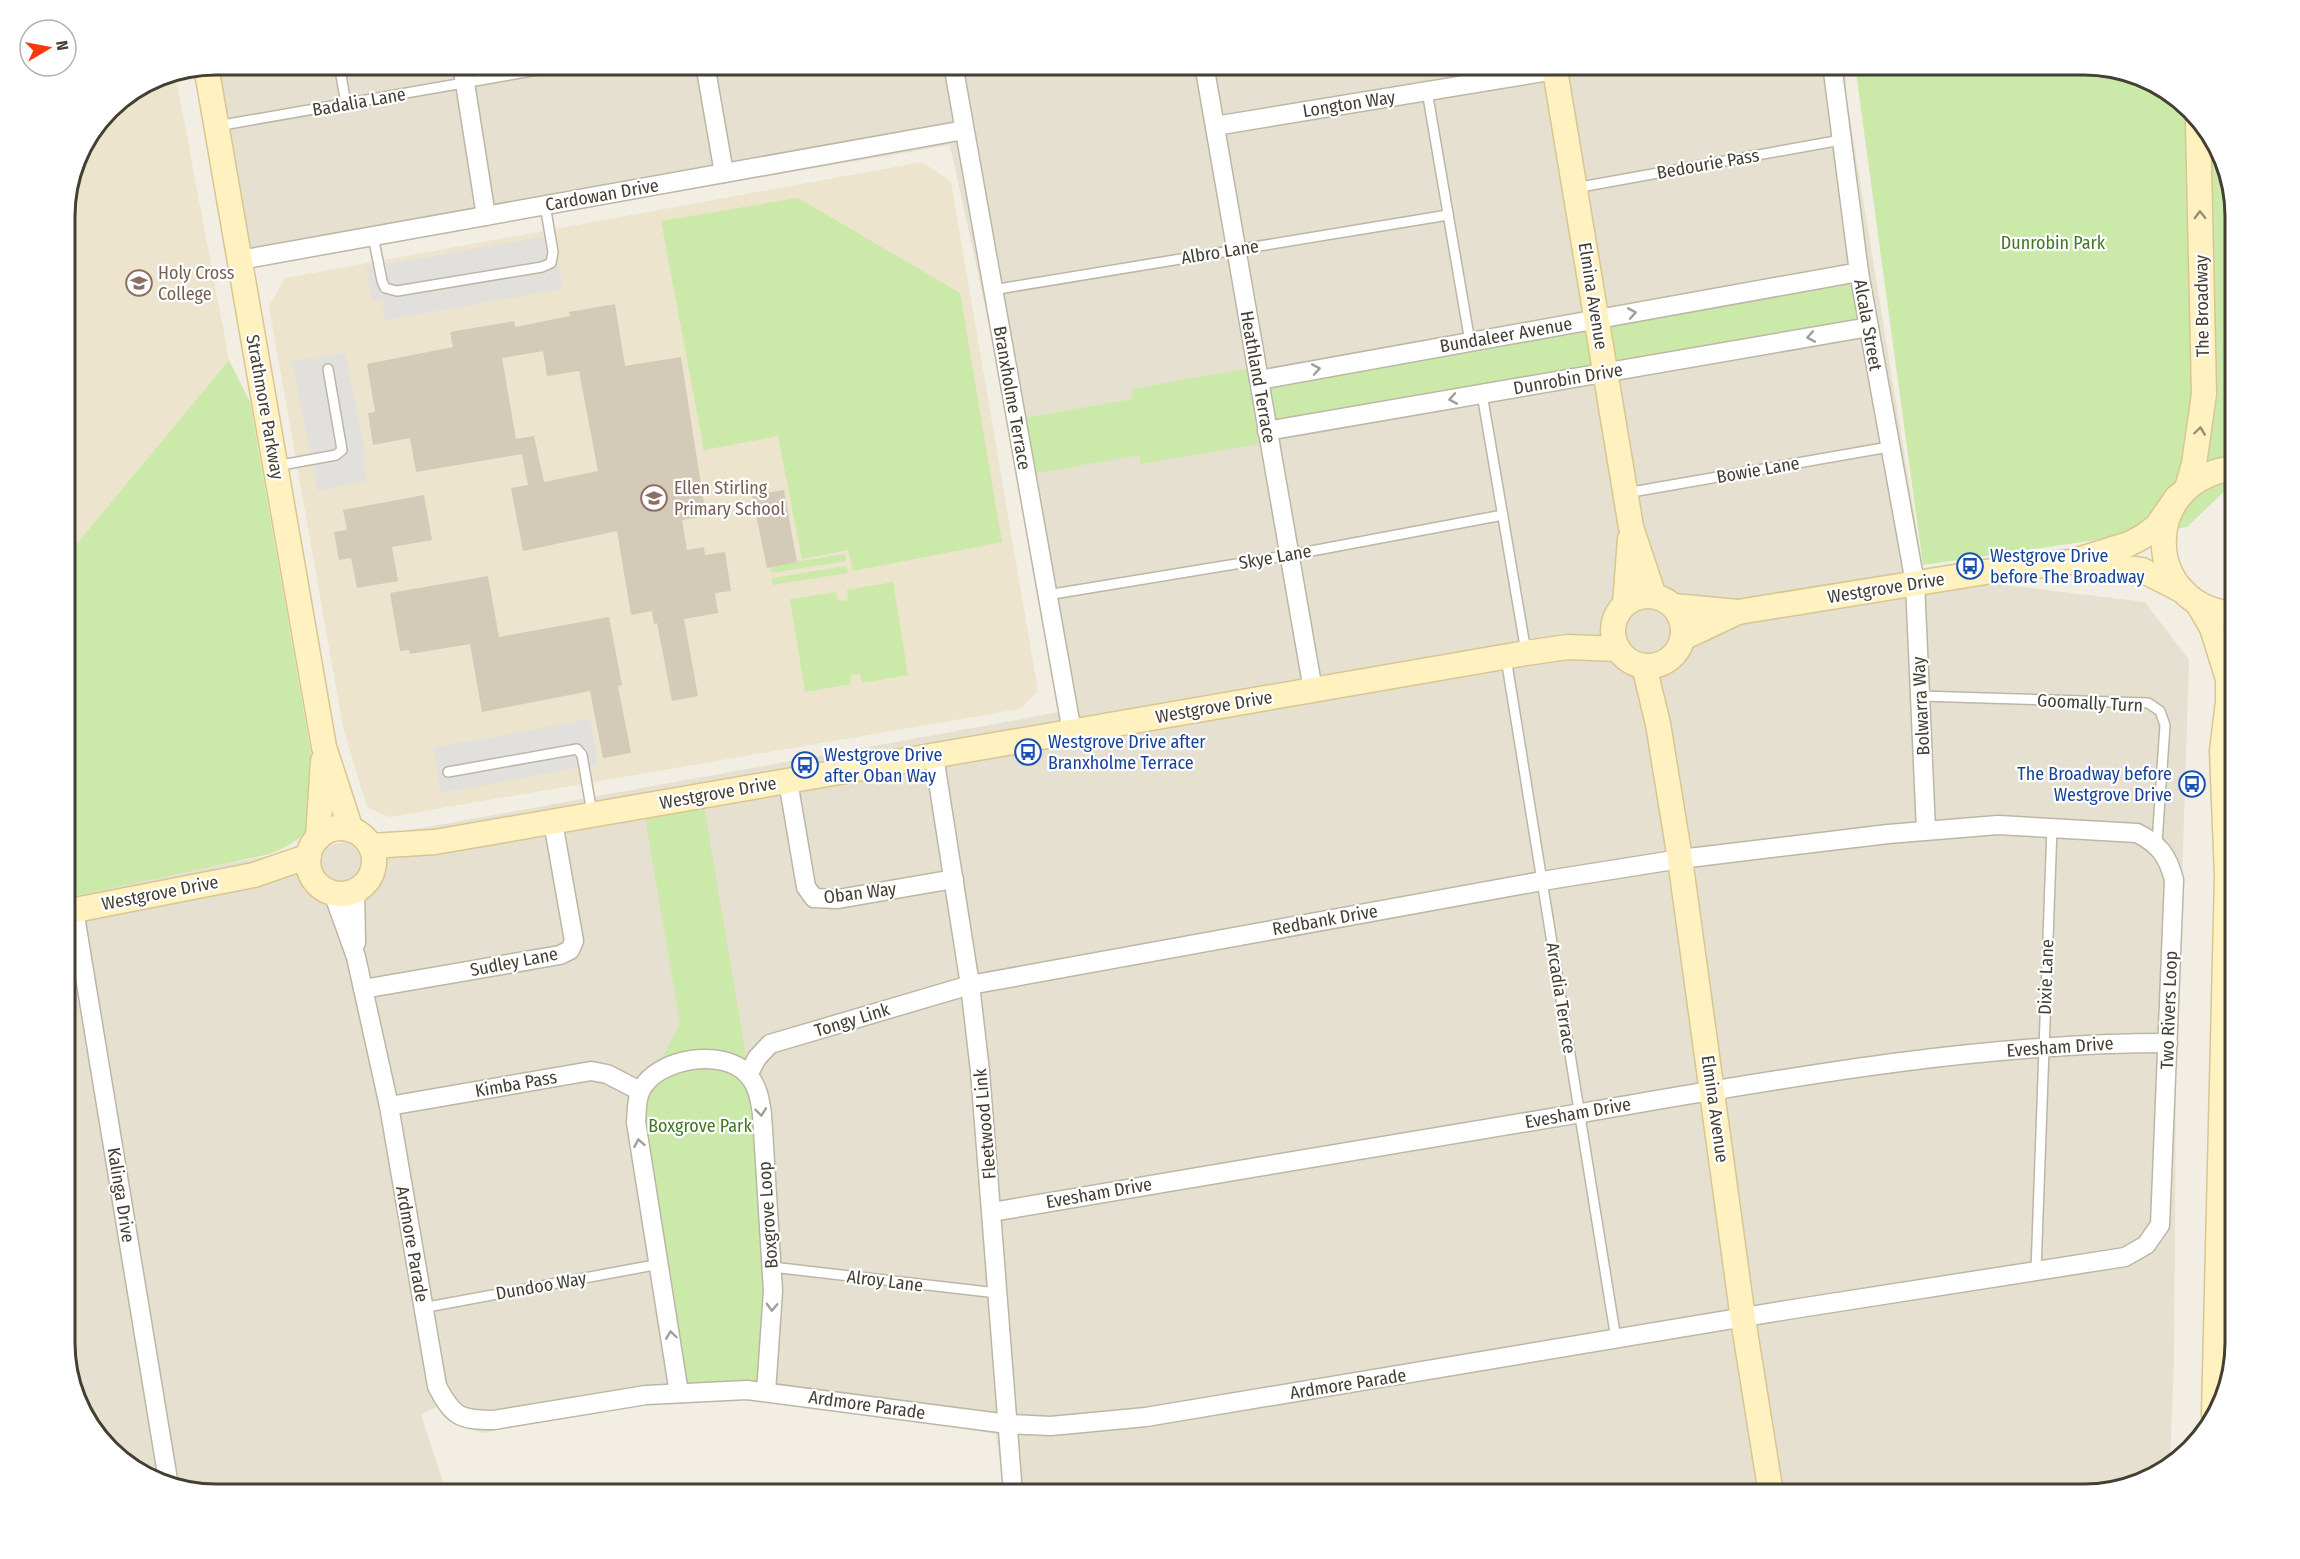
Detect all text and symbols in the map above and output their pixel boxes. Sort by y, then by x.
north arrow [18,18,78,78]
text: N [52,39,72,52]
street label: Badalia Lane [311,83,407,121]
street label: Longton Way [1301,86,1397,122]
street label: Bedourie Pass [1655,144,1761,184]
street label: Cardowan Drive [544,174,661,216]
one-way arrow [2194,211,2206,220]
park label: Dunrobin Park [2001,232,2106,254]
street label: Albro Lane [1180,235,1260,269]
street label: Elmina Avenue [1574,241,1612,351]
street label: The Broadway [2190,255,2214,357]
place label: Holy Cross College [158,262,235,305]
school or university icon: Holy Cross College [124,268,154,298]
street label: Alcala Street [1849,278,1887,372]
one-way arrow [1627,307,1637,320]
street label: Heathland Terrace [1236,309,1280,445]
street label: Bundaleer Avenue [1438,313,1574,357]
street label: Branxholme Terrace [989,324,1036,472]
one-way arrow [1807,330,1817,343]
street label: Strathmore Parkway [241,333,289,481]
street label: Dunrobin Drive [1512,359,1624,399]
one-way arrow [1311,364,1321,376]
one-way arrow [1449,392,1459,405]
one-way arrow [2193,426,2205,436]
street label: Bowie Lane [1715,452,1801,488]
place label: Ellen Stirling Primary School [674,477,785,520]
school or university icon: Ellen Stirling Primary School [639,483,669,513]
street label: Skye Lane [1237,540,1313,574]
place label: Westgrove Drive before The Broadway [1990,545,2145,588]
bus stop icon: Westgrove Drive before The Broadway [1955,551,1985,581]
street label: Westgrove Drive [1826,568,1946,608]
street label: Bolwarra Way [1907,656,1935,756]
street label: Westgrove Drive [1154,686,1274,728]
street label: Goomally Turn [2036,689,2144,717]
place label: Westgrove Drive after Branxholme Terrace [1048,731,1206,774]
bus stop icon: Westgrove Drive after Branxholme Terrace [1013,737,1043,767]
place label: Westgrove Drive after Oban Way [824,744,942,787]
bus stop icon: Westgrove Drive after Oban Way [790,750,820,780]
place label: The Broadway before Westgrove Drive [2017,763,2172,806]
bus stop icon: The Broadway before Westgrove Drive [2177,769,2207,799]
street label: Westgrove Drive [658,772,778,814]
street label: Westgrove Drive [100,871,220,915]
street label: Oban Way [823,878,897,908]
street label: Redbank Drive [1271,900,1379,940]
street label: Dixie Lane [2034,939,2058,1015]
street label: Arcadia Terrace [1541,941,1581,1055]
street label: Sudley Lane [468,943,560,981]
street label: Two Rivers Loop [2156,950,2182,1070]
street label: Tongy Link [812,998,893,1042]
street label: Evesham Drive [2006,1032,2114,1062]
street label: Elmina Avenue [1697,1054,1733,1164]
street label: Kimba Pass [473,1066,559,1102]
street label: Fleetwood Link [969,1067,1001,1180]
street label: Evesham Drive [1523,1093,1633,1133]
one-way arrow [755,1107,767,1117]
park label: Boxgrove Park [648,1115,752,1137]
one-way arrow [633,1138,646,1148]
street label: Kalinga Drive [103,1146,139,1244]
street label: Boxgrove Loop [753,1161,783,1269]
street label: Evesham Drive [1044,1173,1154,1213]
street label: Ardmore Parade [391,1184,433,1304]
street label: Alroy Lane [846,1265,925,1297]
street label: Dundoo Way [494,1267,588,1305]
one-way arrow [766,1302,779,1311]
one-way arrow [665,1331,677,1340]
street label: Ardmore Parade [1288,1364,1408,1404]
street label: Ardmore Parade [807,1386,927,1424]

